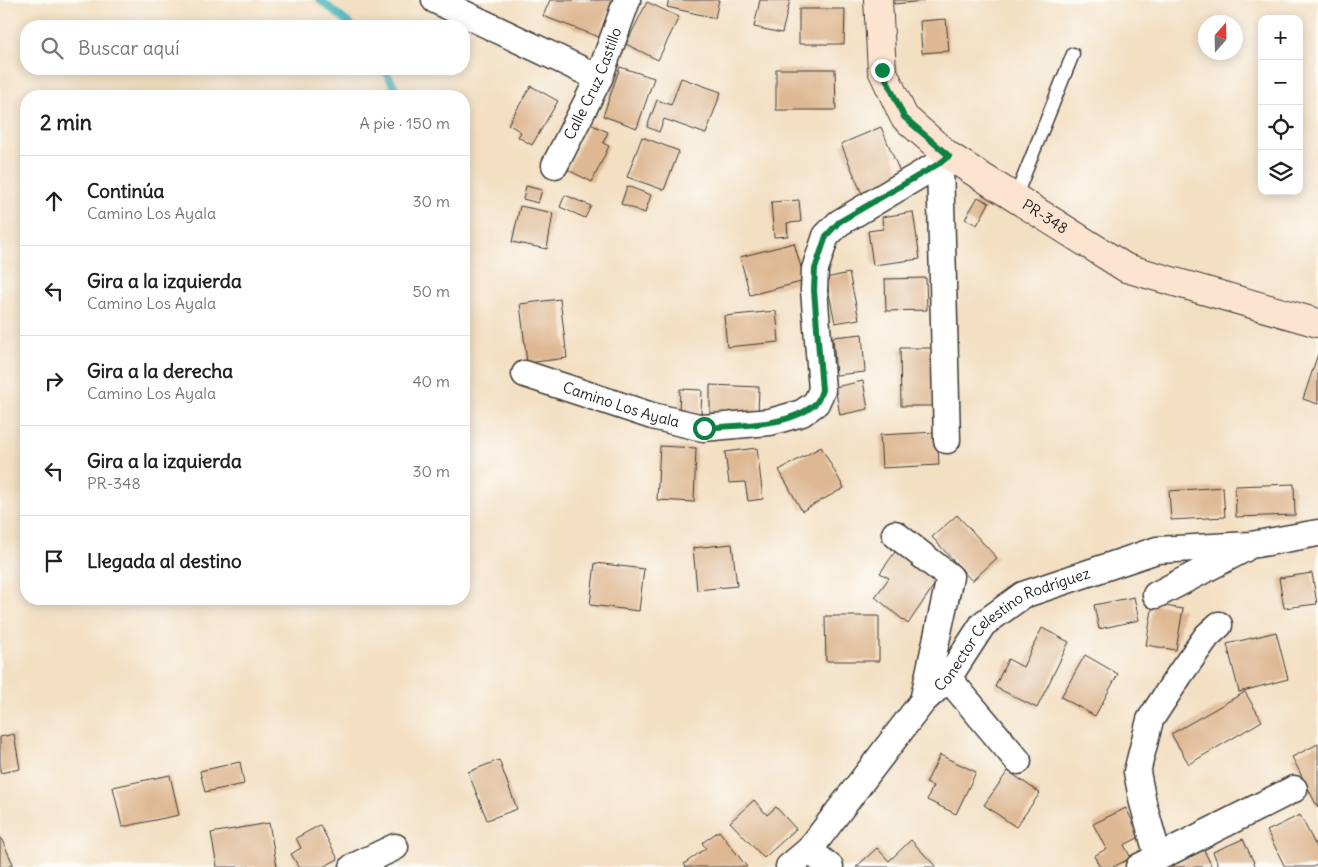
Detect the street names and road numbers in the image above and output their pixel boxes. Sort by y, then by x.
street label: Calle Cruz Castillo [559,25,625,143]
street label: PR-348 [1019,195,1071,238]
street label: Camino Los Ayala [561,377,682,431]
street label: Conector Celestino Rodríguez [930,563,1092,695]

